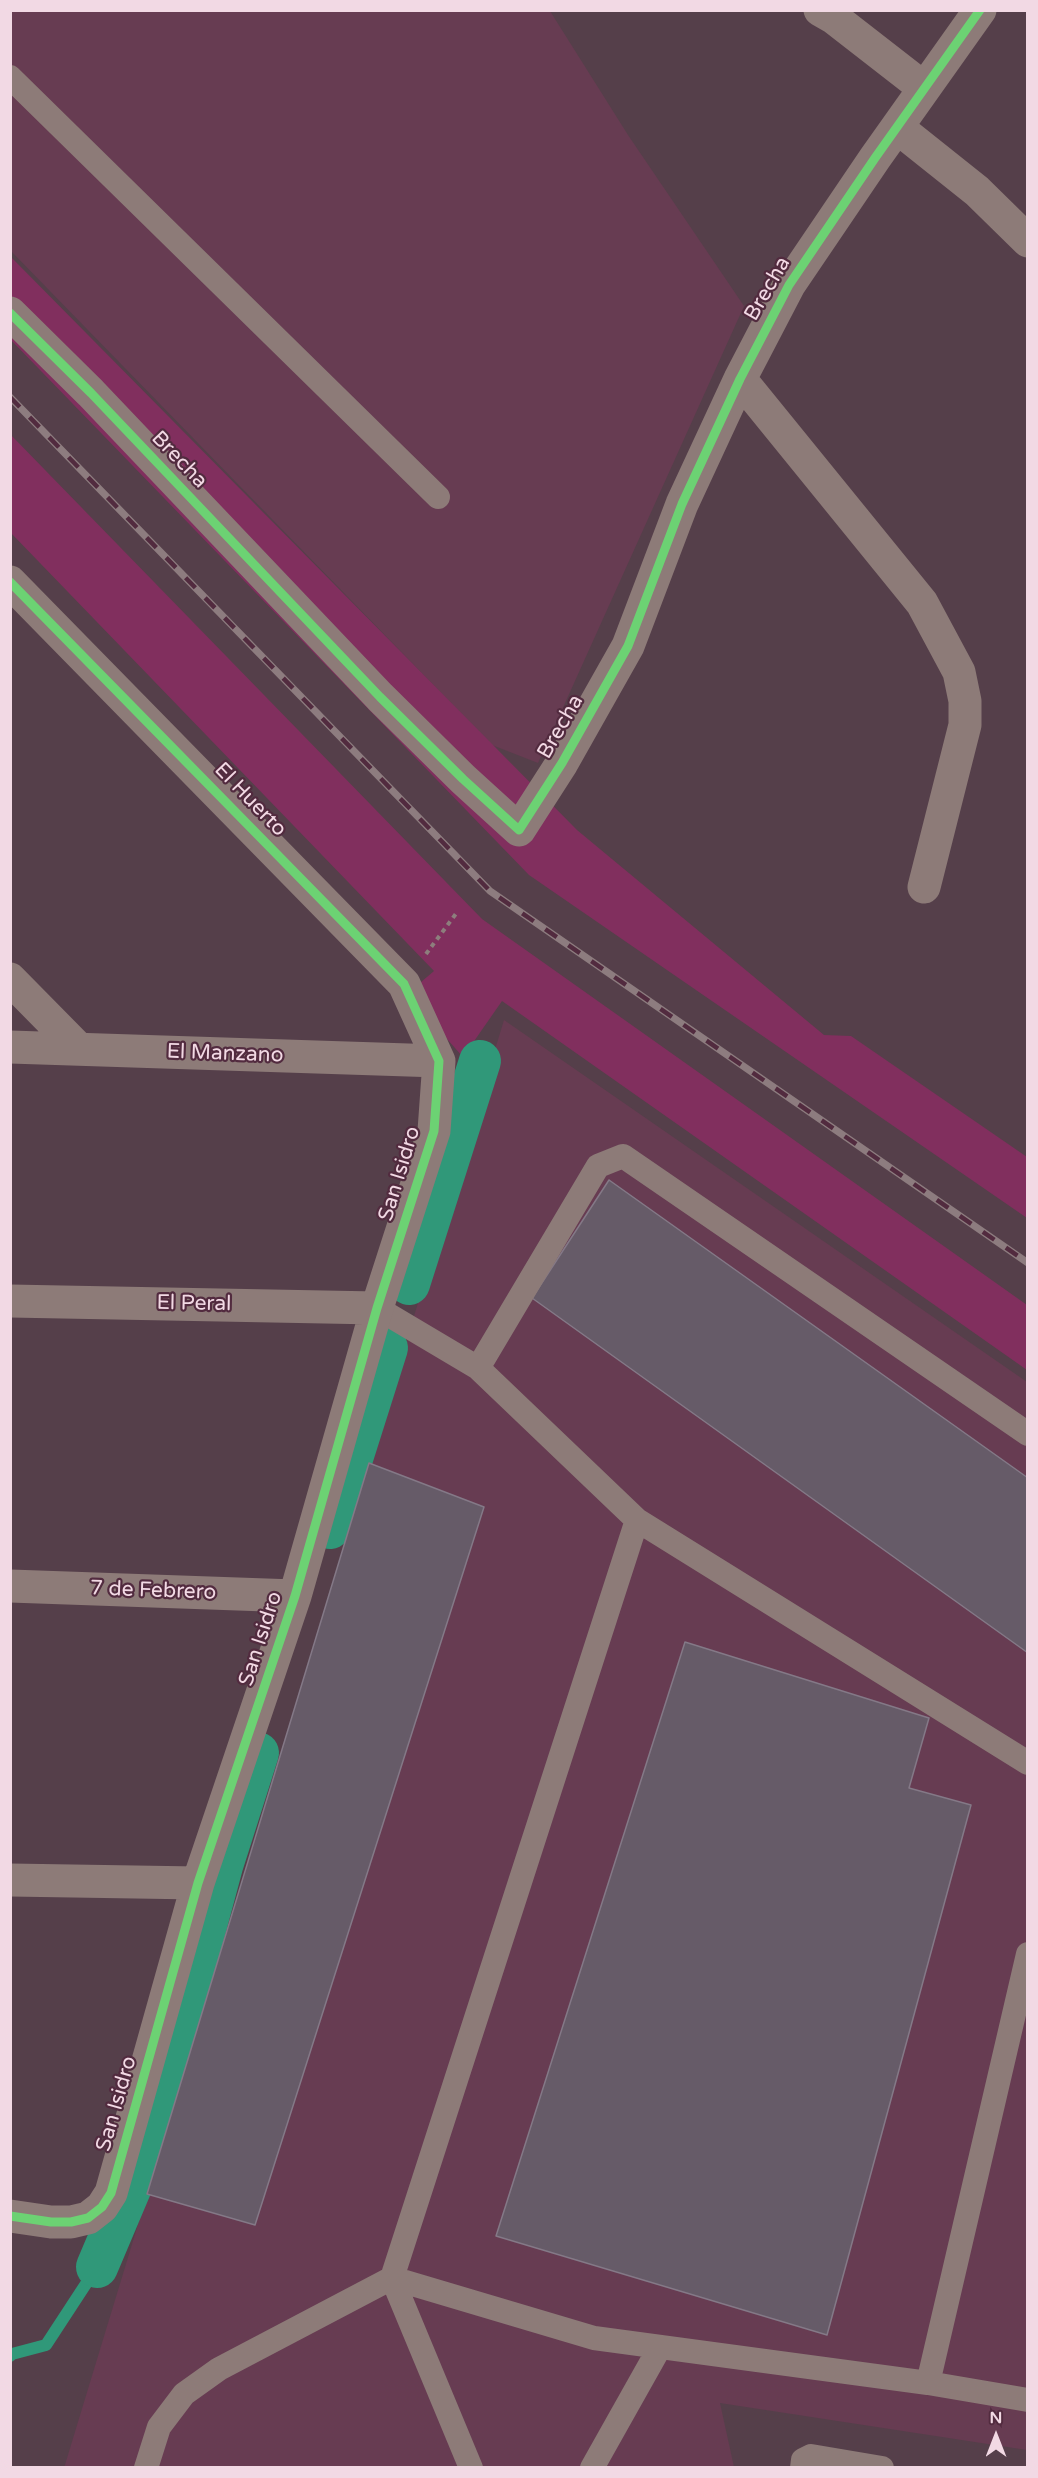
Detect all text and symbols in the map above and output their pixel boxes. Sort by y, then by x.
street label: Brecha [740,252,796,326]
street label: Brecha [146,426,212,494]
street label: Brecha [533,690,589,764]
street label: El Huerto [209,758,291,842]
street label: El Manzano [166,1039,284,1069]
street label: San Isidro [374,1124,426,1224]
street label: El Peral [156,1291,232,1317]
street label: 7 de Febrero [89,1576,217,1606]
street label: San Isidro [234,1589,288,1689]
street label: San Isidro [91,2054,143,2154]
north arrow [966,2406,1026,2466]
text: N [990,2408,1002,2428]

